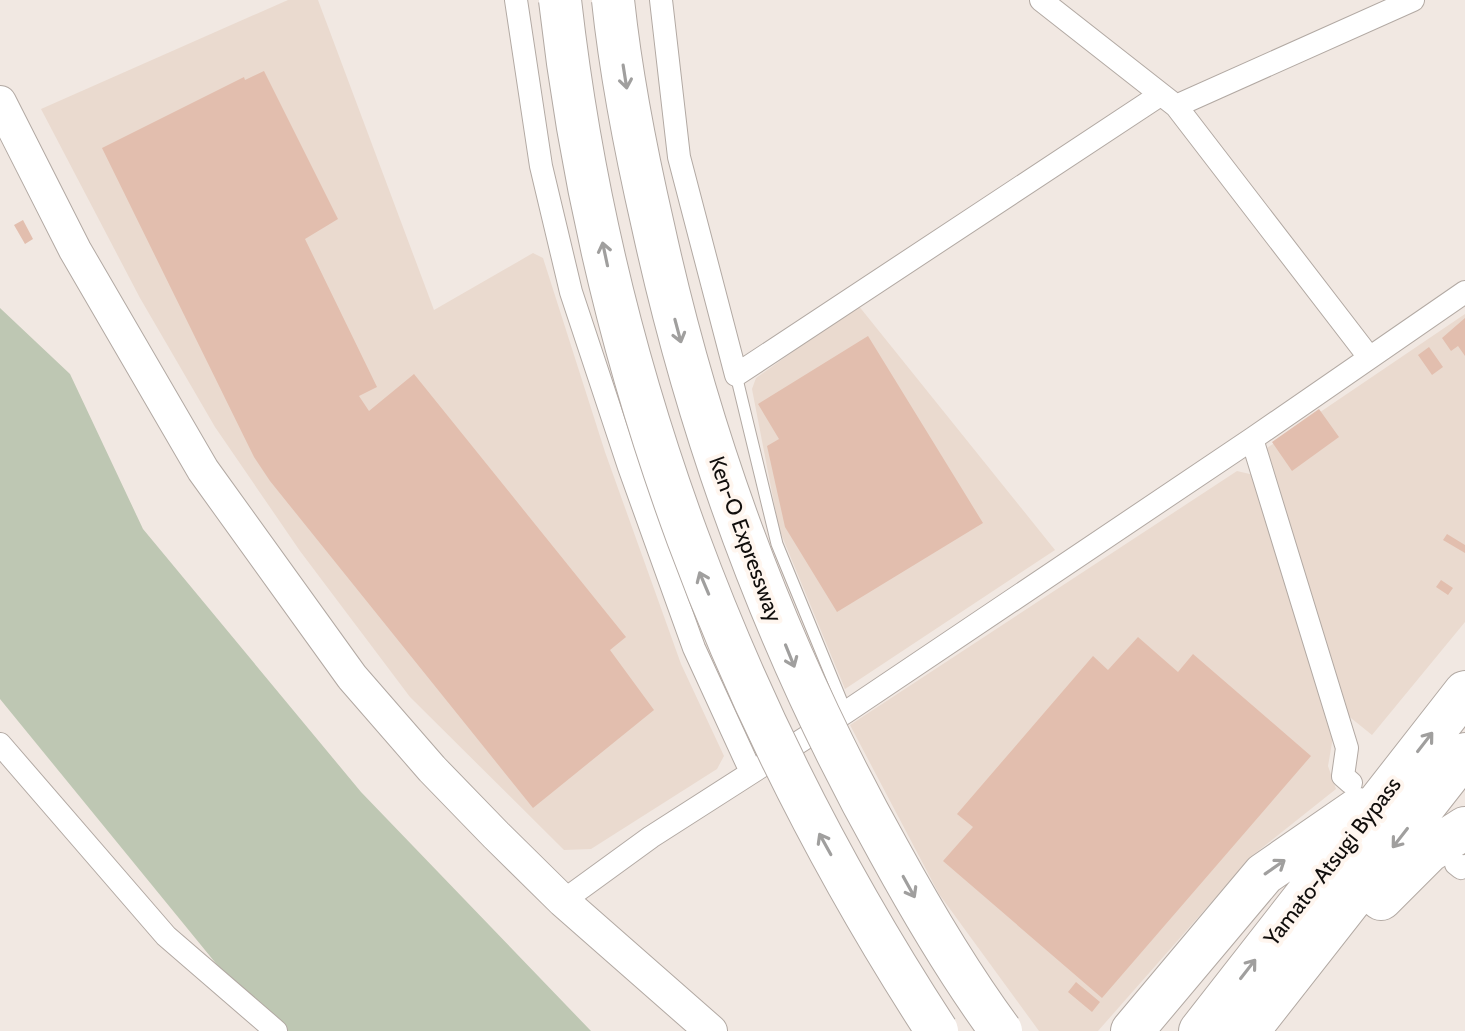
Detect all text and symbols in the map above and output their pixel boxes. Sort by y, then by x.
one-way arrow [618,64,633,89]
one-way arrow [597,242,612,267]
one-way arrow [671,318,686,344]
street label: Ken-O Expressway [703,453,788,626]
one-way arrow [695,571,710,596]
one-way arrow [784,643,799,668]
one-way arrow [1417,732,1434,753]
street label: Yamato-Atsugi Bypass [1257,772,1407,952]
one-way arrow [1391,827,1408,848]
one-way arrow [817,833,833,856]
one-way arrow [1263,859,1285,875]
one-way arrow [902,875,917,899]
one-way arrow [1240,959,1257,980]

